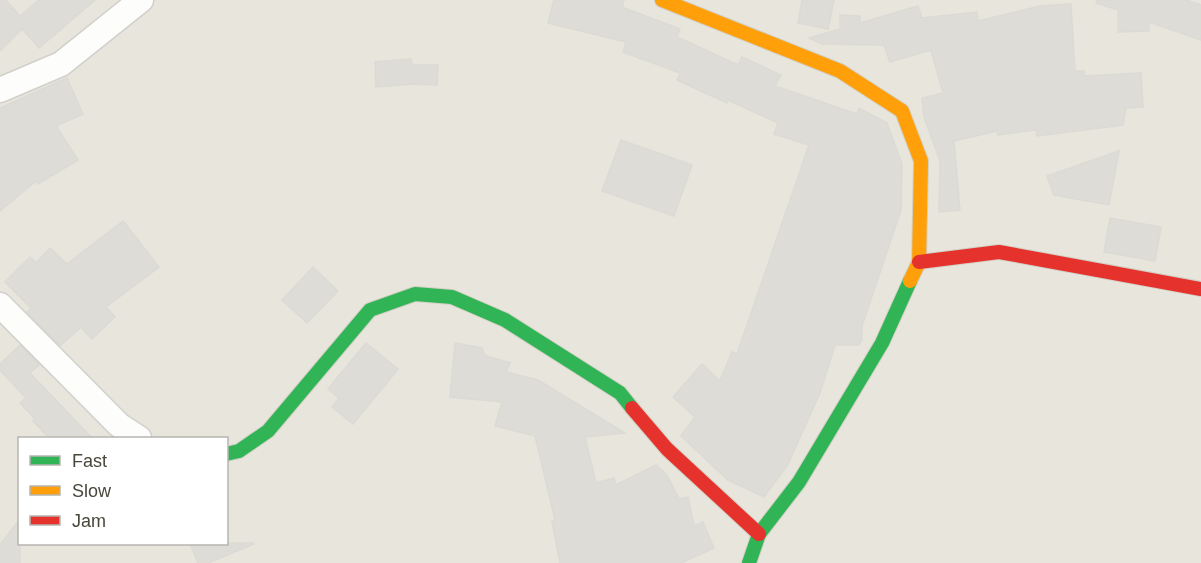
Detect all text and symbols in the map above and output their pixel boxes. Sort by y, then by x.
legend [18,437,228,545]
text: Fast [72,451,107,471]
text: Slow [72,481,112,501]
text: Jam [72,511,106,531]

